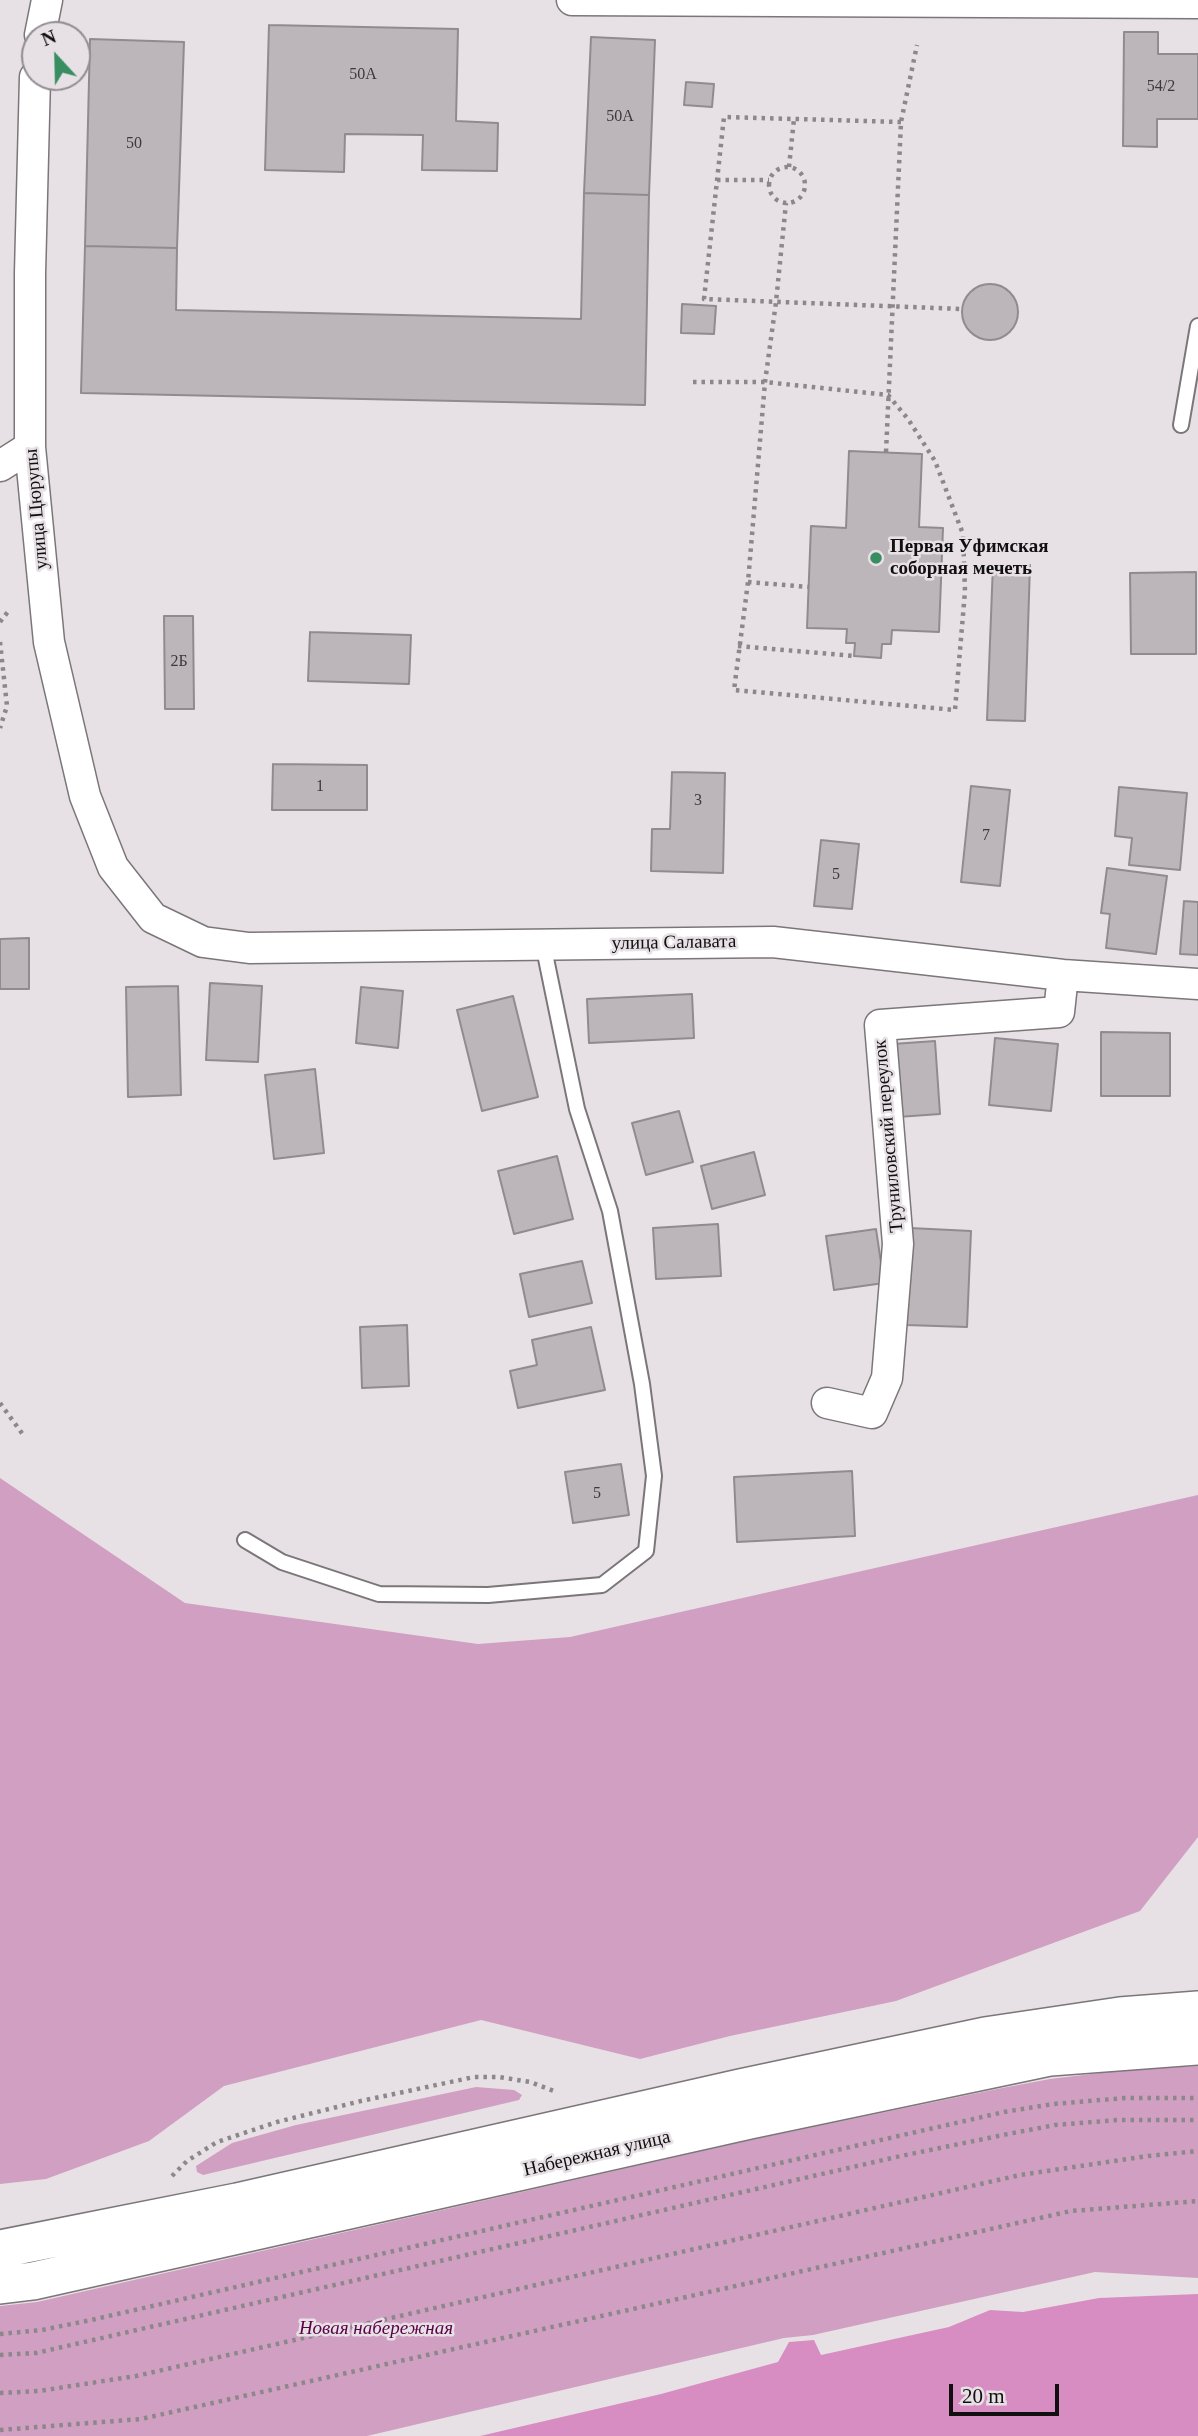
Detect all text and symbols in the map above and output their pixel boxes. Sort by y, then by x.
north arrow [21,21,91,91]
text: N [38,26,59,50]
house number: 50А [349,65,377,85]
house number: 54/2 [1147,77,1175,97]
house number: 50А [606,107,634,127]
house number: 50 [126,134,142,154]
street label: улица Цюрупы [20,448,54,570]
place label: Первая Уфимская соборная мечеть [890,536,1048,580]
marker: Первая Уфимская соборная мечеть [868,550,884,566]
house number: 2Б [170,652,188,672]
house number: 1 [316,777,324,797]
house number: 3 [694,791,702,811]
house number: 7 [982,826,990,846]
house number: 5 [832,865,840,885]
street label: улица Салавата [612,931,736,955]
street label: Труниловский переулок [869,1039,909,1233]
house number: 5 [593,1484,601,1504]
street label: Набережная улица [521,2126,673,2182]
park label: Новая набережная [299,2318,453,2340]
scale bar [953,2370,1063,2414]
text: 20 m [962,2384,1005,2408]

